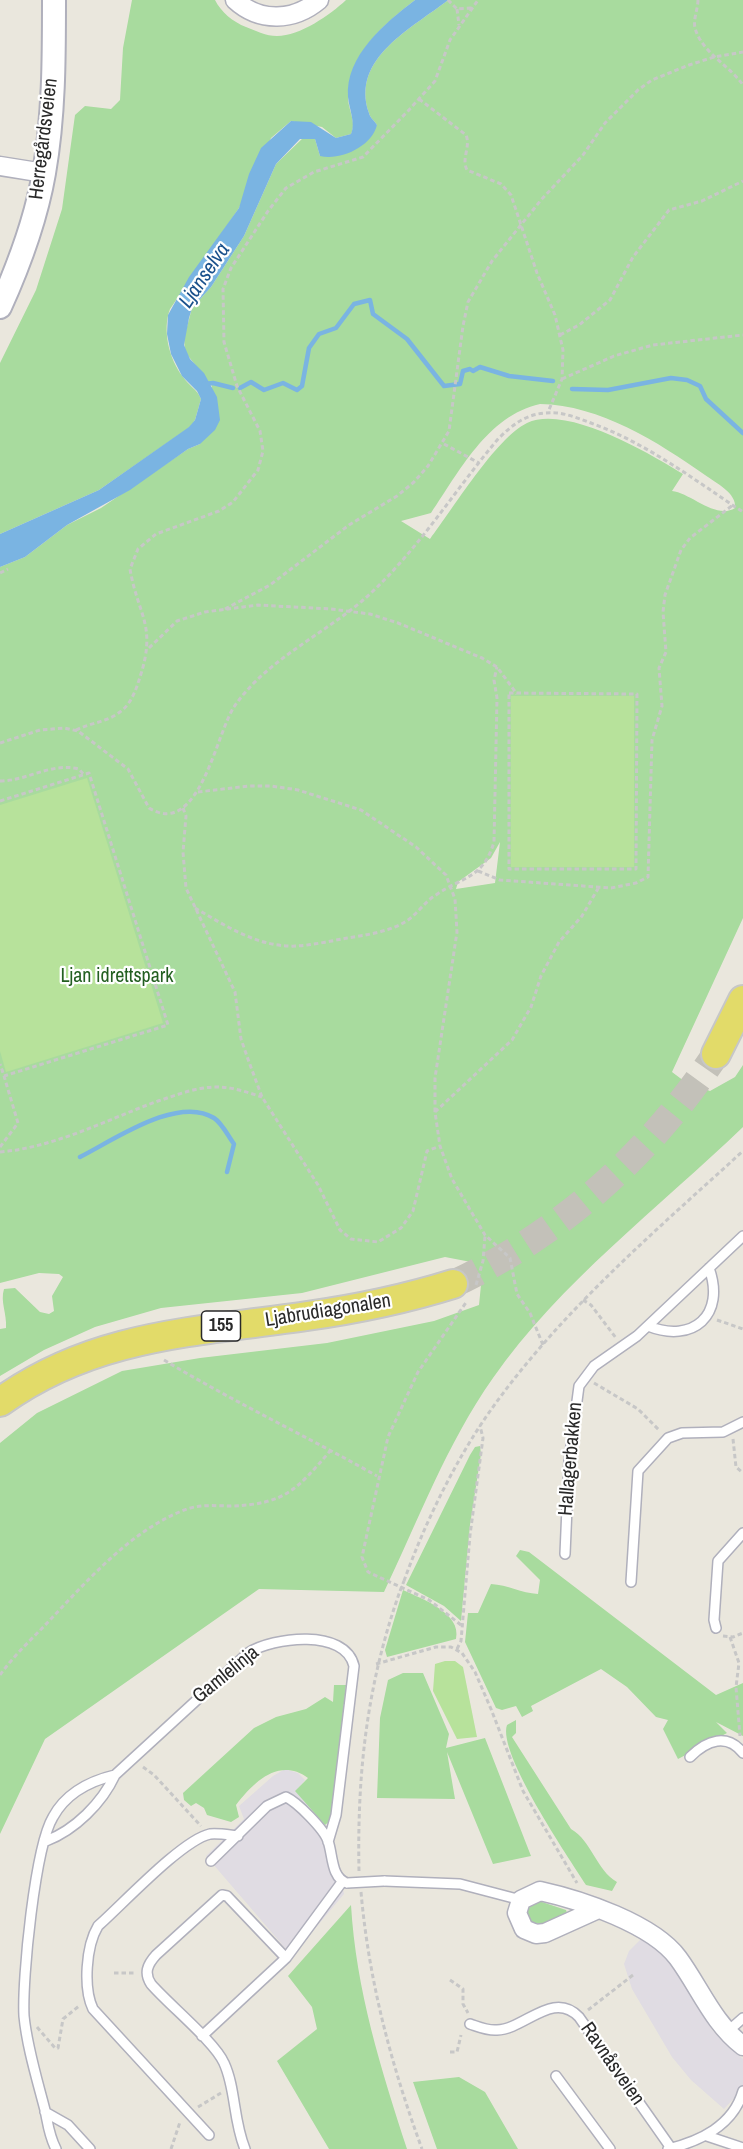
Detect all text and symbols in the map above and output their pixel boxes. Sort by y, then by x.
street label: Herregårdsveien [25,77,63,201]
water label: Ljanselva [174,239,236,313]
park label: Ljan idrettspark [60,965,174,989]
street label: Ljabrudiagonalen [264,1289,392,1333]
road number: 155 [202,1311,240,1341]
street label: Hallagerbakken [554,1401,588,1517]
street label: Gamlelinja [188,1641,264,1709]
street label: Ravnåsveien [575,2018,649,2110]

